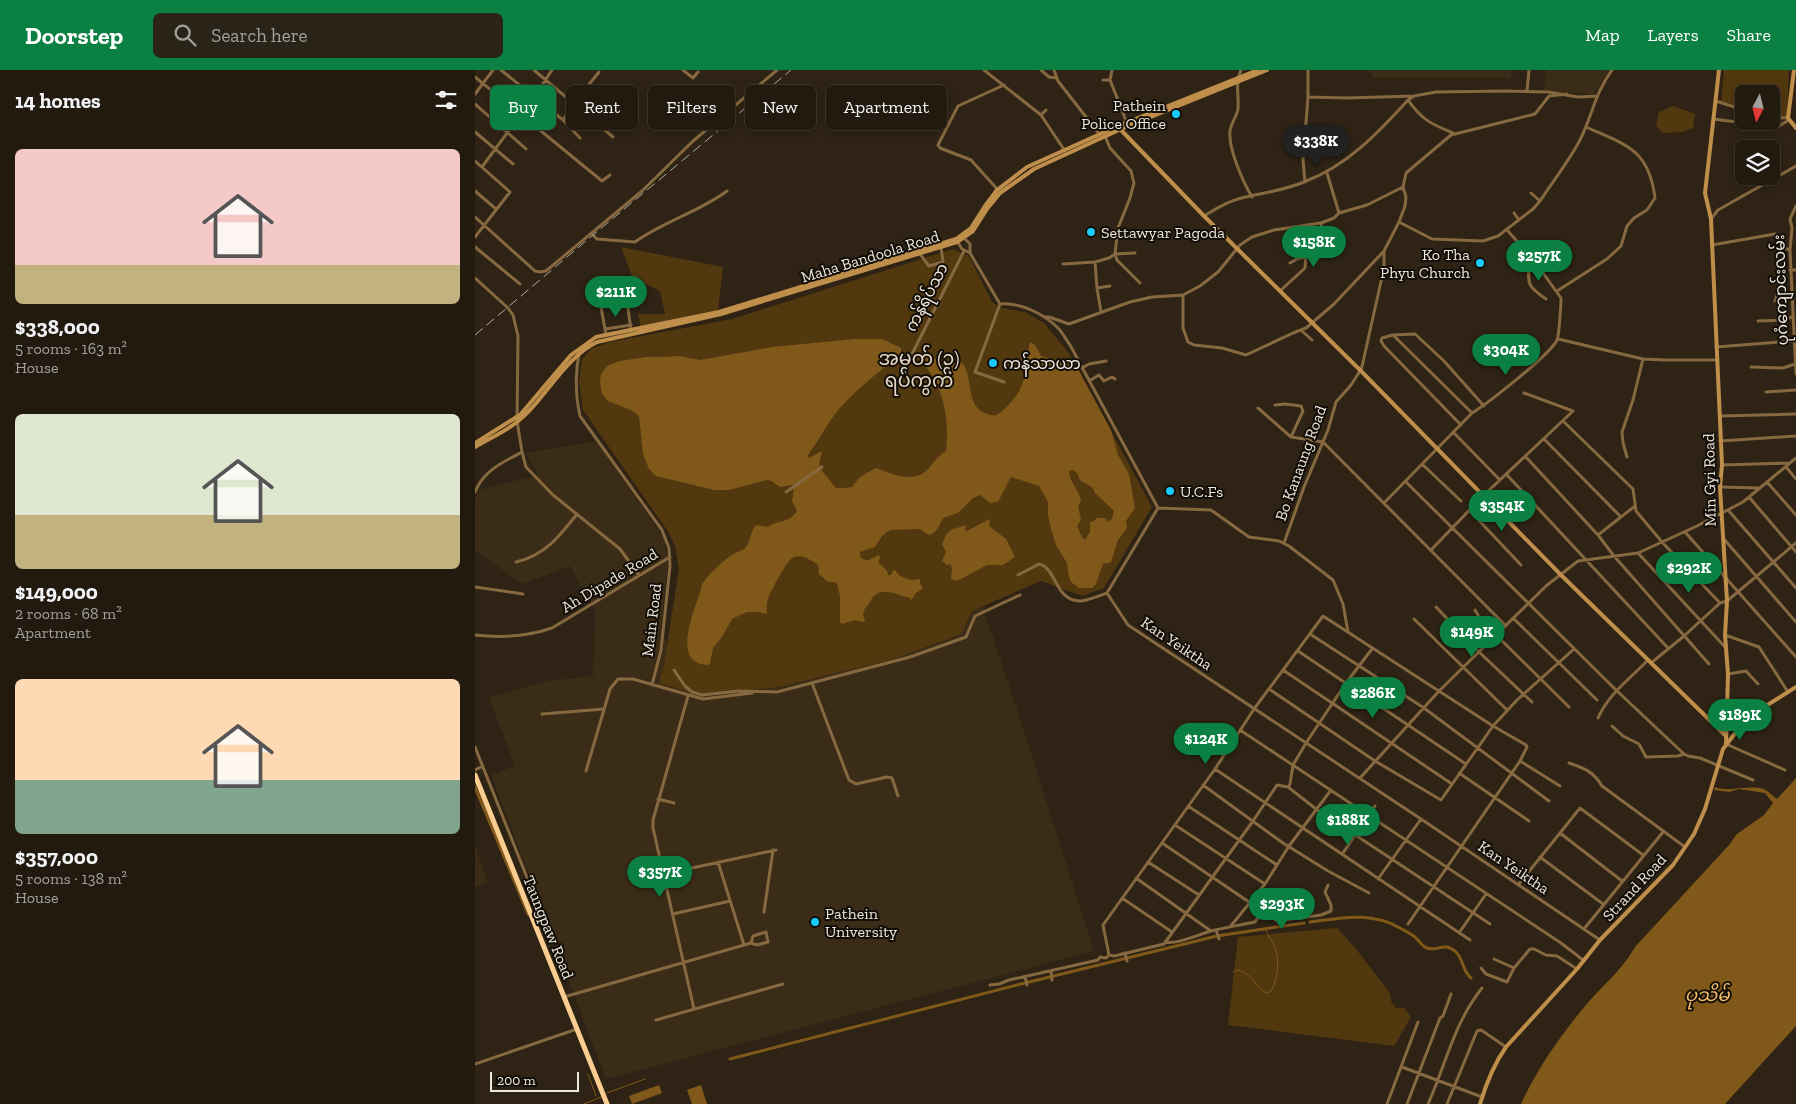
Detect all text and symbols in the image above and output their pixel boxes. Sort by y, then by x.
search box [153,13,503,58]
text: Doorstep [25,21,123,50]
icon: search [171,21,199,49]
text: Search here [211,24,308,47]
text: Map [1585,24,1620,46]
text: Layers [1648,24,1699,46]
text: Share [1727,24,1771,46]
chip: Buy [490,85,556,130]
chip: Rent [566,85,638,130]
chip: Filters [648,85,735,130]
chip: New [745,85,816,130]
chip: Apartment [826,85,947,130]
north arrow [1735,85,1780,130]
map controls [1735,85,1780,185]
icon: filters [432,86,460,114]
text: 14 homes [15,88,101,113]
place label: Pathein Police Office [1081,96,1167,133]
marker: Pathein Police Office [1170,108,1182,120]
pin: $338K [1281,124,1351,167]
text: $338K [1294,131,1338,150]
button: layers [1735,140,1780,185]
icon: home [193,181,283,271]
place label: Settawyar Pagoda [1101,223,1225,242]
street label: Maha Bandoola Road [799,226,942,287]
marker: Settawyar Pagoda [1085,226,1097,238]
pin: $158K [1279,226,1349,268]
text: $158K [1293,232,1335,251]
street label: ပုဂံကျောင်းလမ်း [1767,234,1796,346]
pin: $257K [1504,240,1574,282]
place label: Ko Tha Phyu Church [1380,245,1470,282]
text: $257K [1517,246,1561,265]
marker: Ko Tha Phyu Church [1474,257,1486,269]
street label: ကန်ရိပ်သာ [899,259,955,336]
pin: $211K [581,276,651,318]
text: $211K [596,282,636,301]
text: $338,000 [15,314,100,339]
pin: $304K [1471,334,1541,376]
text: 5 rooms · 163 m² [15,339,127,358]
text: $304K [1483,340,1529,359]
district label: အမှတ် (၃) ရပ်ကွက် [879,344,959,396]
place label: ကန်သာယာ [1003,352,1081,377]
marker: ကန်သာယာ [987,357,999,369]
text: House [15,358,58,377]
street label: Bo Kanaung Road [1271,403,1330,523]
street label: Min Gyi Road [1699,433,1720,527]
icon: home [193,446,283,536]
place label: U.C.Fs [1180,482,1223,501]
marker: U.C.Fs [1164,485,1176,497]
pin: $354K [1467,490,1537,532]
text: $354K [1480,496,1524,515]
street label: Ah Dipade Road [557,544,661,617]
pin: $292K [1654,552,1724,594]
text: $292K [1667,558,1711,577]
text: $149,000 [15,579,98,604]
street label: Main Road [638,582,665,658]
text: 2 rooms · 68 m² [15,604,122,623]
street label: Kan Yeiktha [1138,613,1216,674]
pin: $149K [1437,616,1507,658]
text: $149K [1451,622,1493,641]
text: Apartment [15,623,91,642]
pin: $286K [1338,676,1408,719]
text: $286K [1351,683,1395,702]
pin: $189K [1705,698,1775,741]
text: $189K [1719,705,1761,724]
icon: home [193,711,283,801]
pin: $124K [1171,722,1241,765]
text: $124K [1185,729,1227,748]
pin: $188K [1313,804,1383,846]
text: $188K [1327,810,1369,829]
street label: Kan Yeiktha [1475,837,1553,898]
text: $357,000 [15,844,98,869]
street label: Strand Road [1598,850,1670,925]
pin: $357K [625,856,695,898]
text: $357K [638,862,682,881]
text: 5 rooms · 138 m² [15,869,127,888]
street label: Taungpaw Road [519,873,578,982]
text: House [15,888,58,907]
pin: $293K [1247,888,1317,930]
text: $293K [1260,894,1304,913]
place label: Pathein University [825,904,898,941]
marker: Pathein University [809,916,821,928]
water label: ပုသိမ် [1685,982,1731,1010]
scale bar [490,1069,579,1092]
text: 200 m [497,1072,536,1089]

